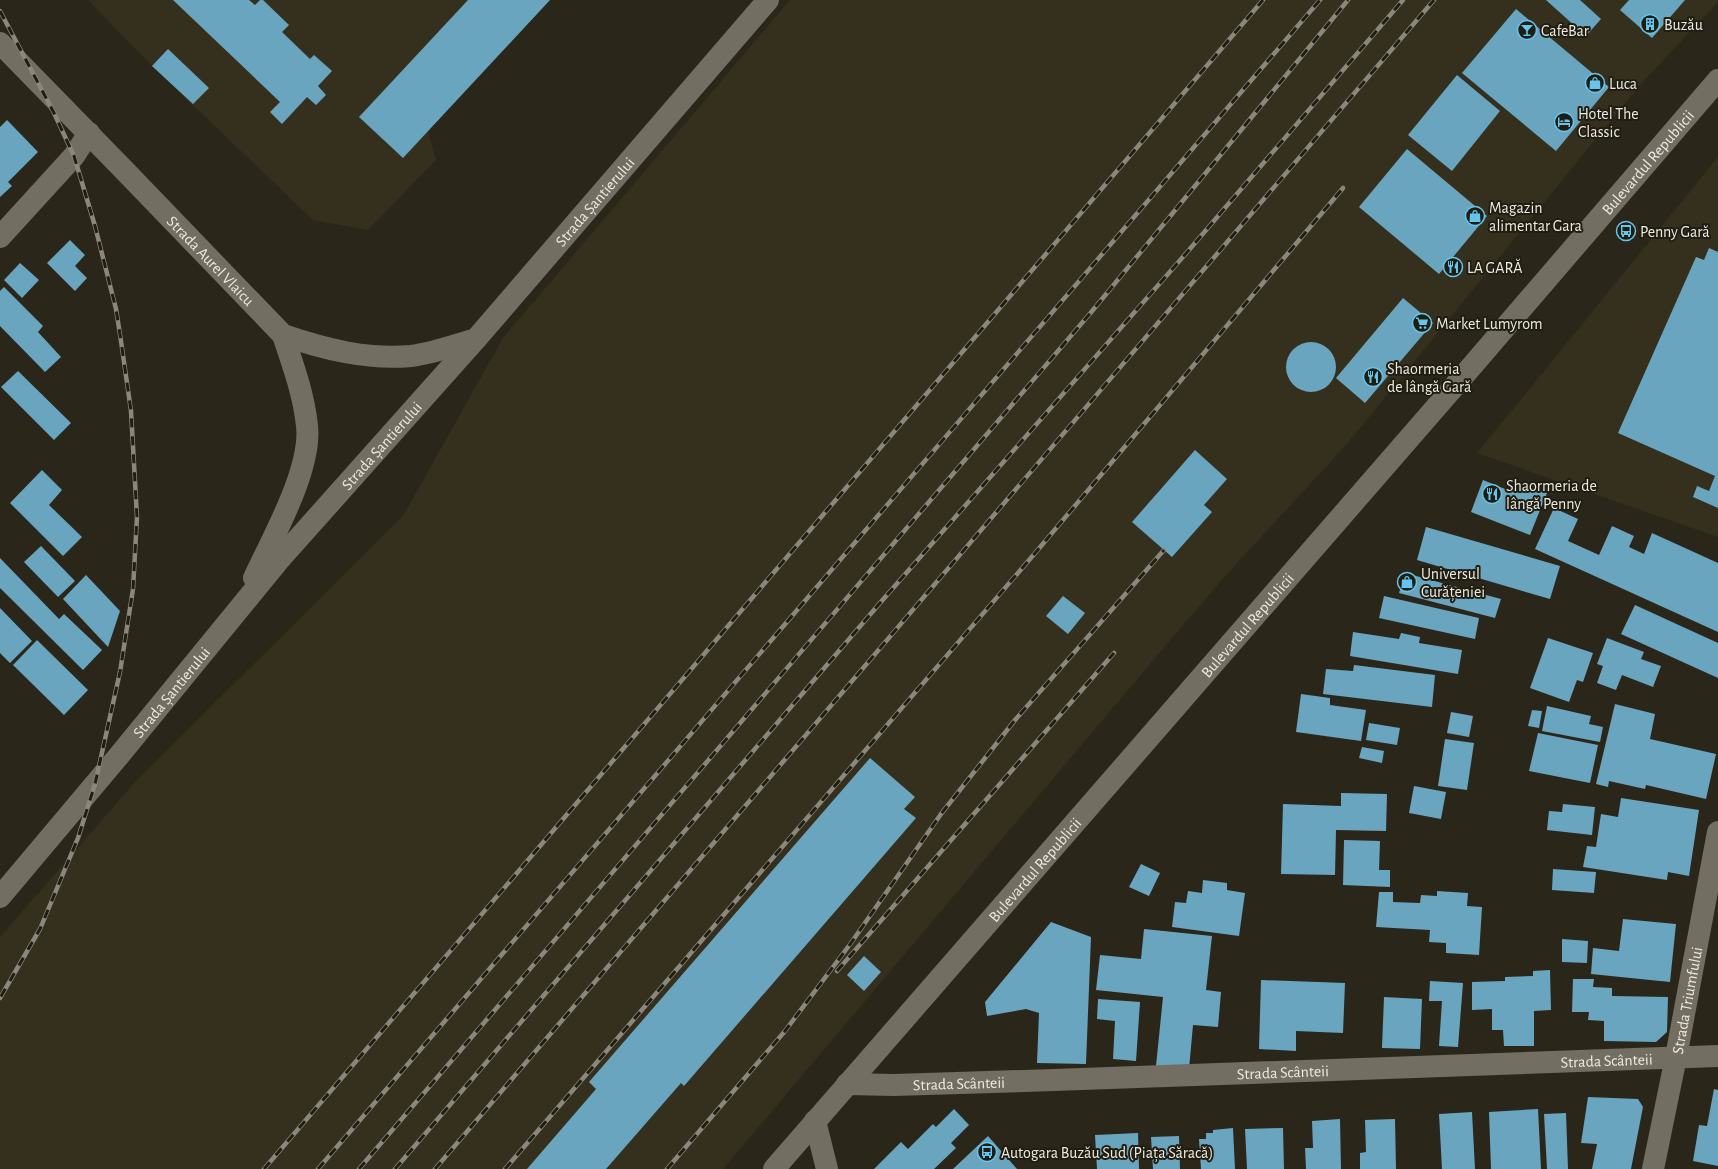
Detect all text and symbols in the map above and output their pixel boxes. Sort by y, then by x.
building icon: Buzău [1639,13,1661,35]
place label: Buzău [1664,17,1703,33]
bar icon: CafeBar [1516,19,1538,41]
place label: CafeBar [1541,23,1590,39]
shop icon: Luca [1584,72,1606,94]
place label: Luca [1609,76,1637,92]
place label: Hotel The Classic [1578,106,1639,140]
street label: Bulevardul Republicii [1599,107,1697,218]
hotel icon: Hotel The Classic [1553,111,1575,133]
street label: Strada Șantierului [553,155,638,250]
place label: Magazin alimentar Gara [1489,200,1582,234]
shop icon: Magazin alimentar Gara [1464,205,1486,227]
street label: Strada Aurel Vlaicu [164,213,257,309]
bus stop icon: Penny Gară [1615,220,1637,242]
place label: Penny Gară [1640,224,1710,241]
restaurant icon: LA GARĂ [1442,256,1464,278]
place label: LA GARĂ [1467,258,1523,276]
supermarket icon: Market Lumyrom [1411,312,1433,334]
place label: Market Lumyrom [1436,316,1543,333]
place label: Shaormeria de lângă Gară [1387,361,1471,395]
restaurant icon: Shaormeria de lângă Gară [1362,366,1384,388]
street label: Strada Șantierului [339,399,425,493]
place label: Shaormeria de lângă Penny [1506,478,1597,513]
restaurant icon: Shaormeria de lângă Penny [1481,483,1503,505]
place label: Universul Curățeniei [1421,566,1485,602]
street label: Bulevardul Republicii [1198,570,1297,681]
shop icon: Universul Curățeniei [1396,571,1418,593]
street label: Strada Șantierului [130,644,213,741]
street label: Bulevardul Republicii [986,815,1085,925]
street label: Strada Triumfului [1670,945,1705,1056]
street label: Strada Scânteii [1560,1051,1653,1071]
street label: Strada Scânteii [1236,1063,1329,1082]
street label: Strada Scânteii [913,1075,1005,1093]
bus stop icon: Autogara Buzău Sud (Piața Săracă) [976,1141,998,1163]
place label: Autogara Buzău Sud (Piața Săracă) [1001,1145,1213,1163]

